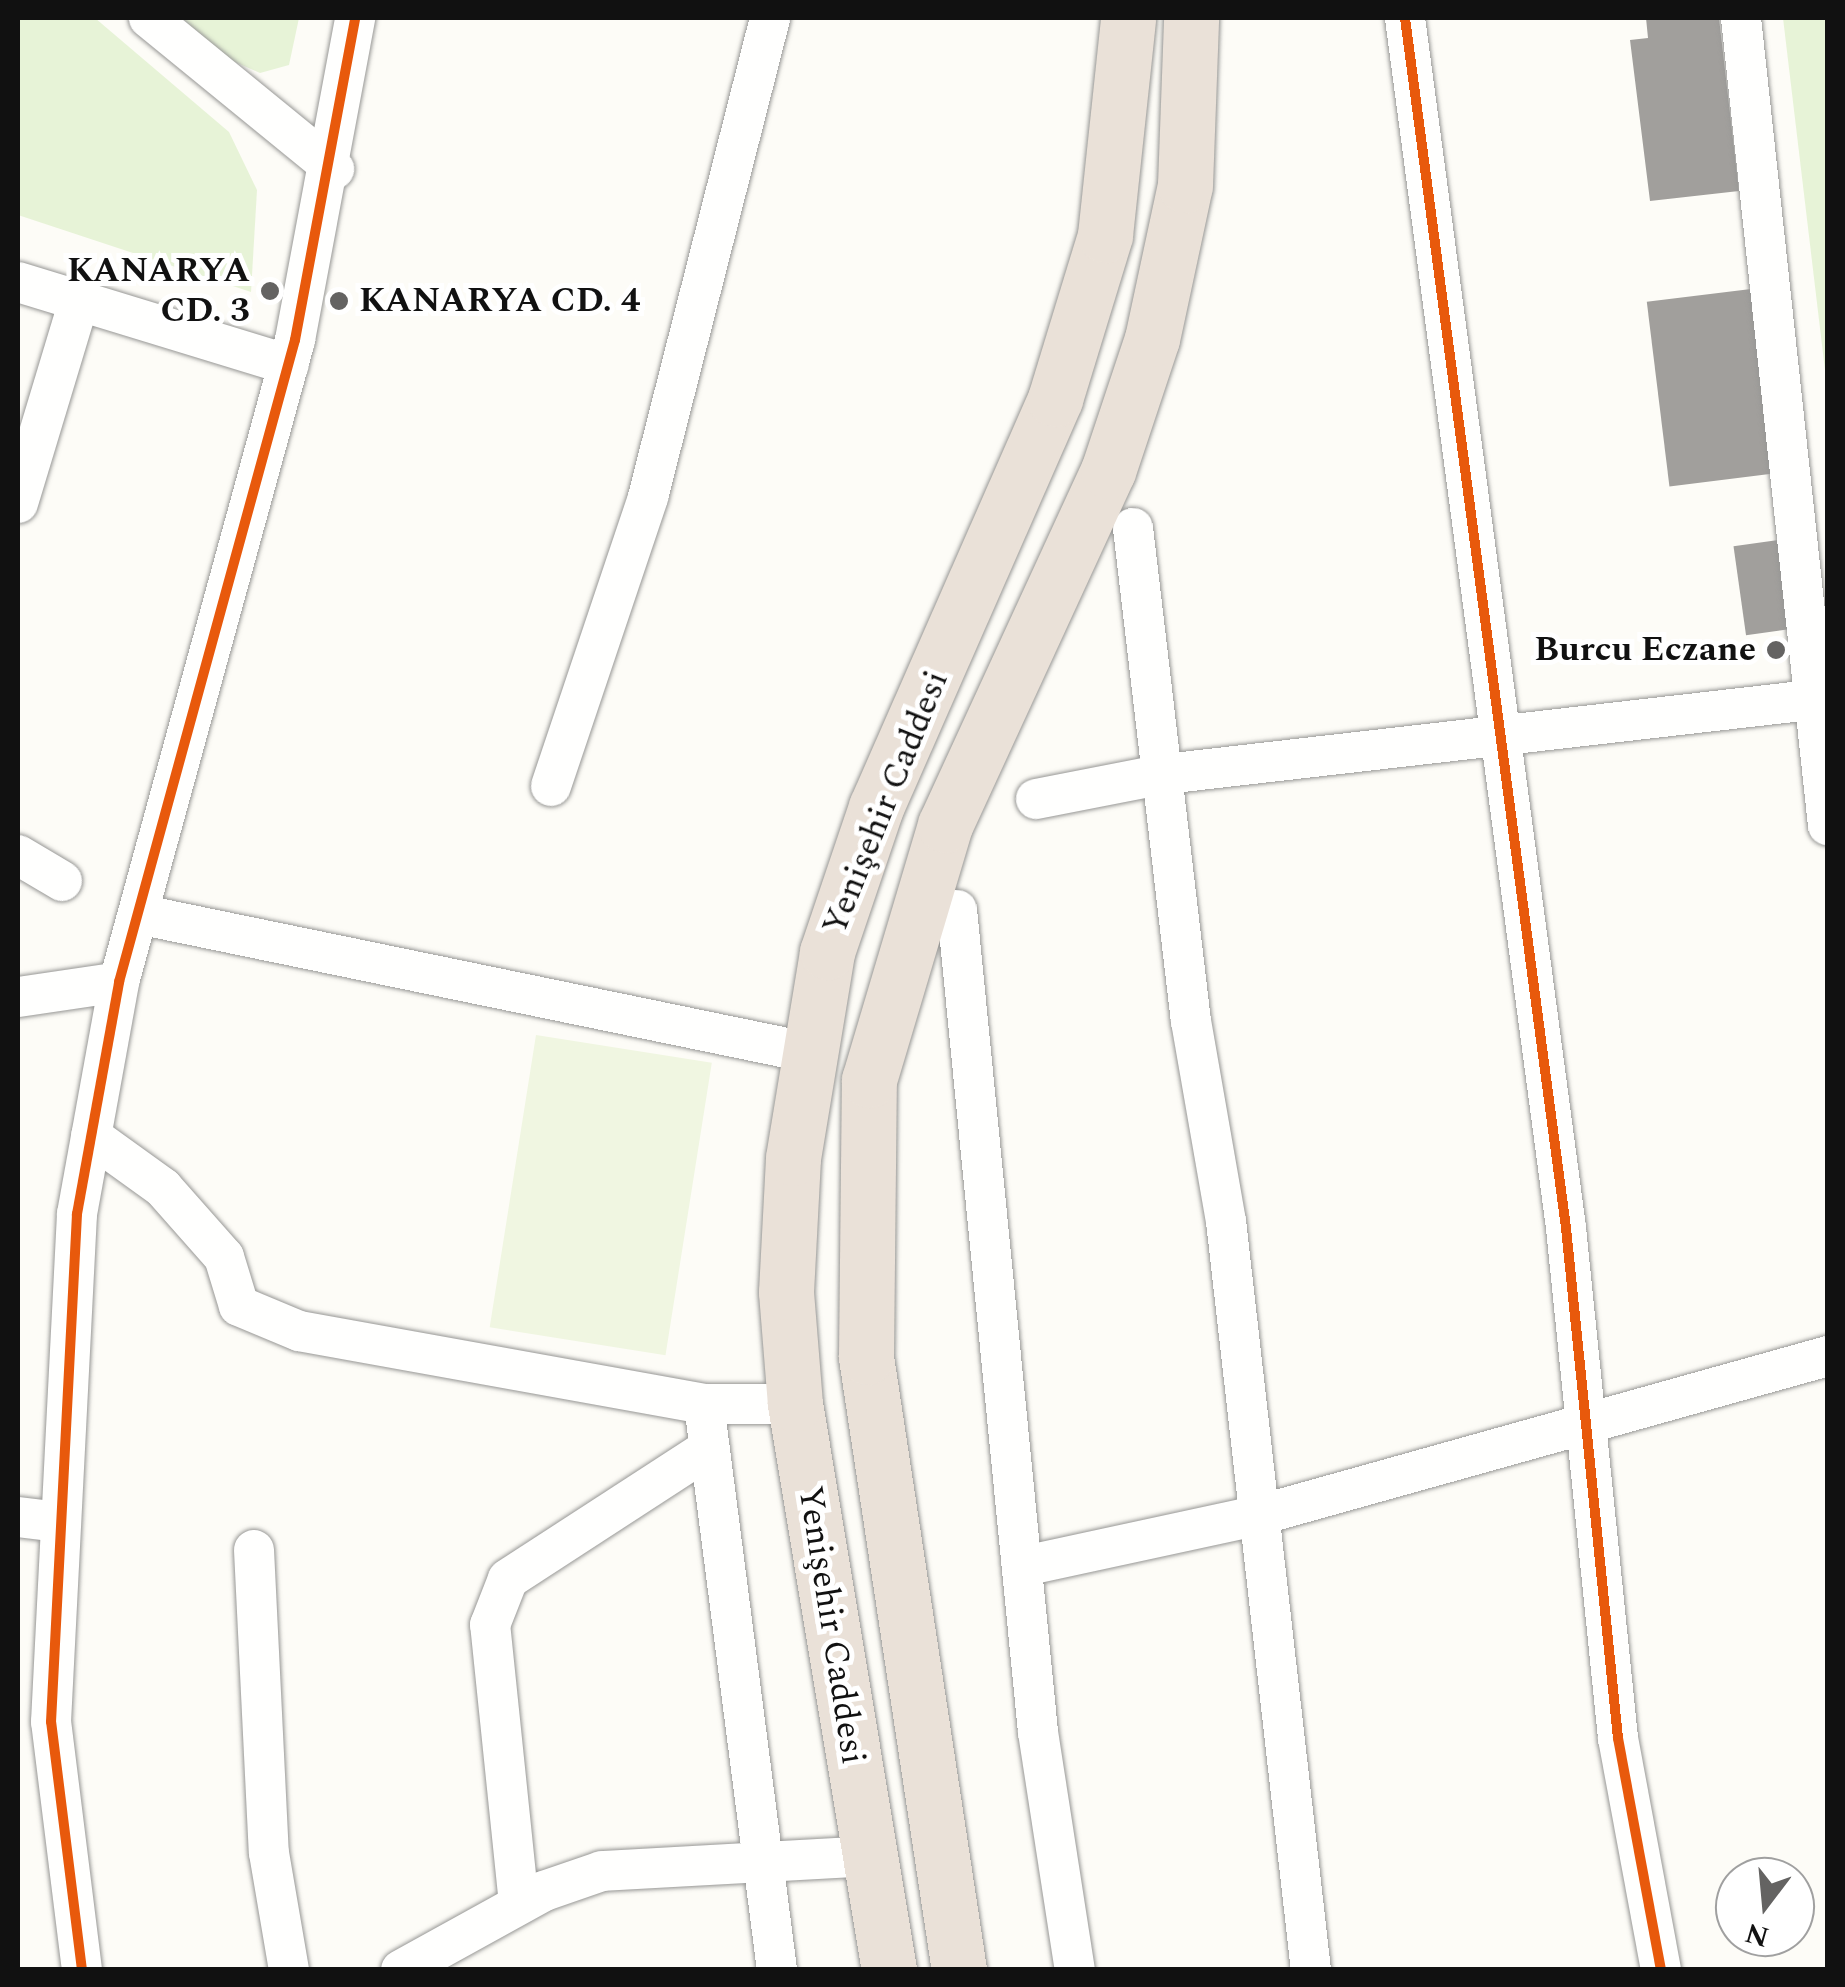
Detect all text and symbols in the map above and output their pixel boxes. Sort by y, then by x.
place label: KANARYA CD. 3 [67,250,250,332]
marker: KANARYA CD. 3 [259,280,281,302]
place label: KANARYA CD. 4 [359,280,640,322]
marker: KANARYA CD. 4 [328,290,350,312]
place label: Burcu Eczane [1534,629,1756,671]
marker: Burcu Eczane [1765,639,1787,661]
street label: Yenişehir Caddesi [814,665,958,941]
street label: Yenişehir Caddesi [788,1483,874,1767]
north arrow [1715,1857,1815,1957]
text: N [1740,1911,1774,1958]

